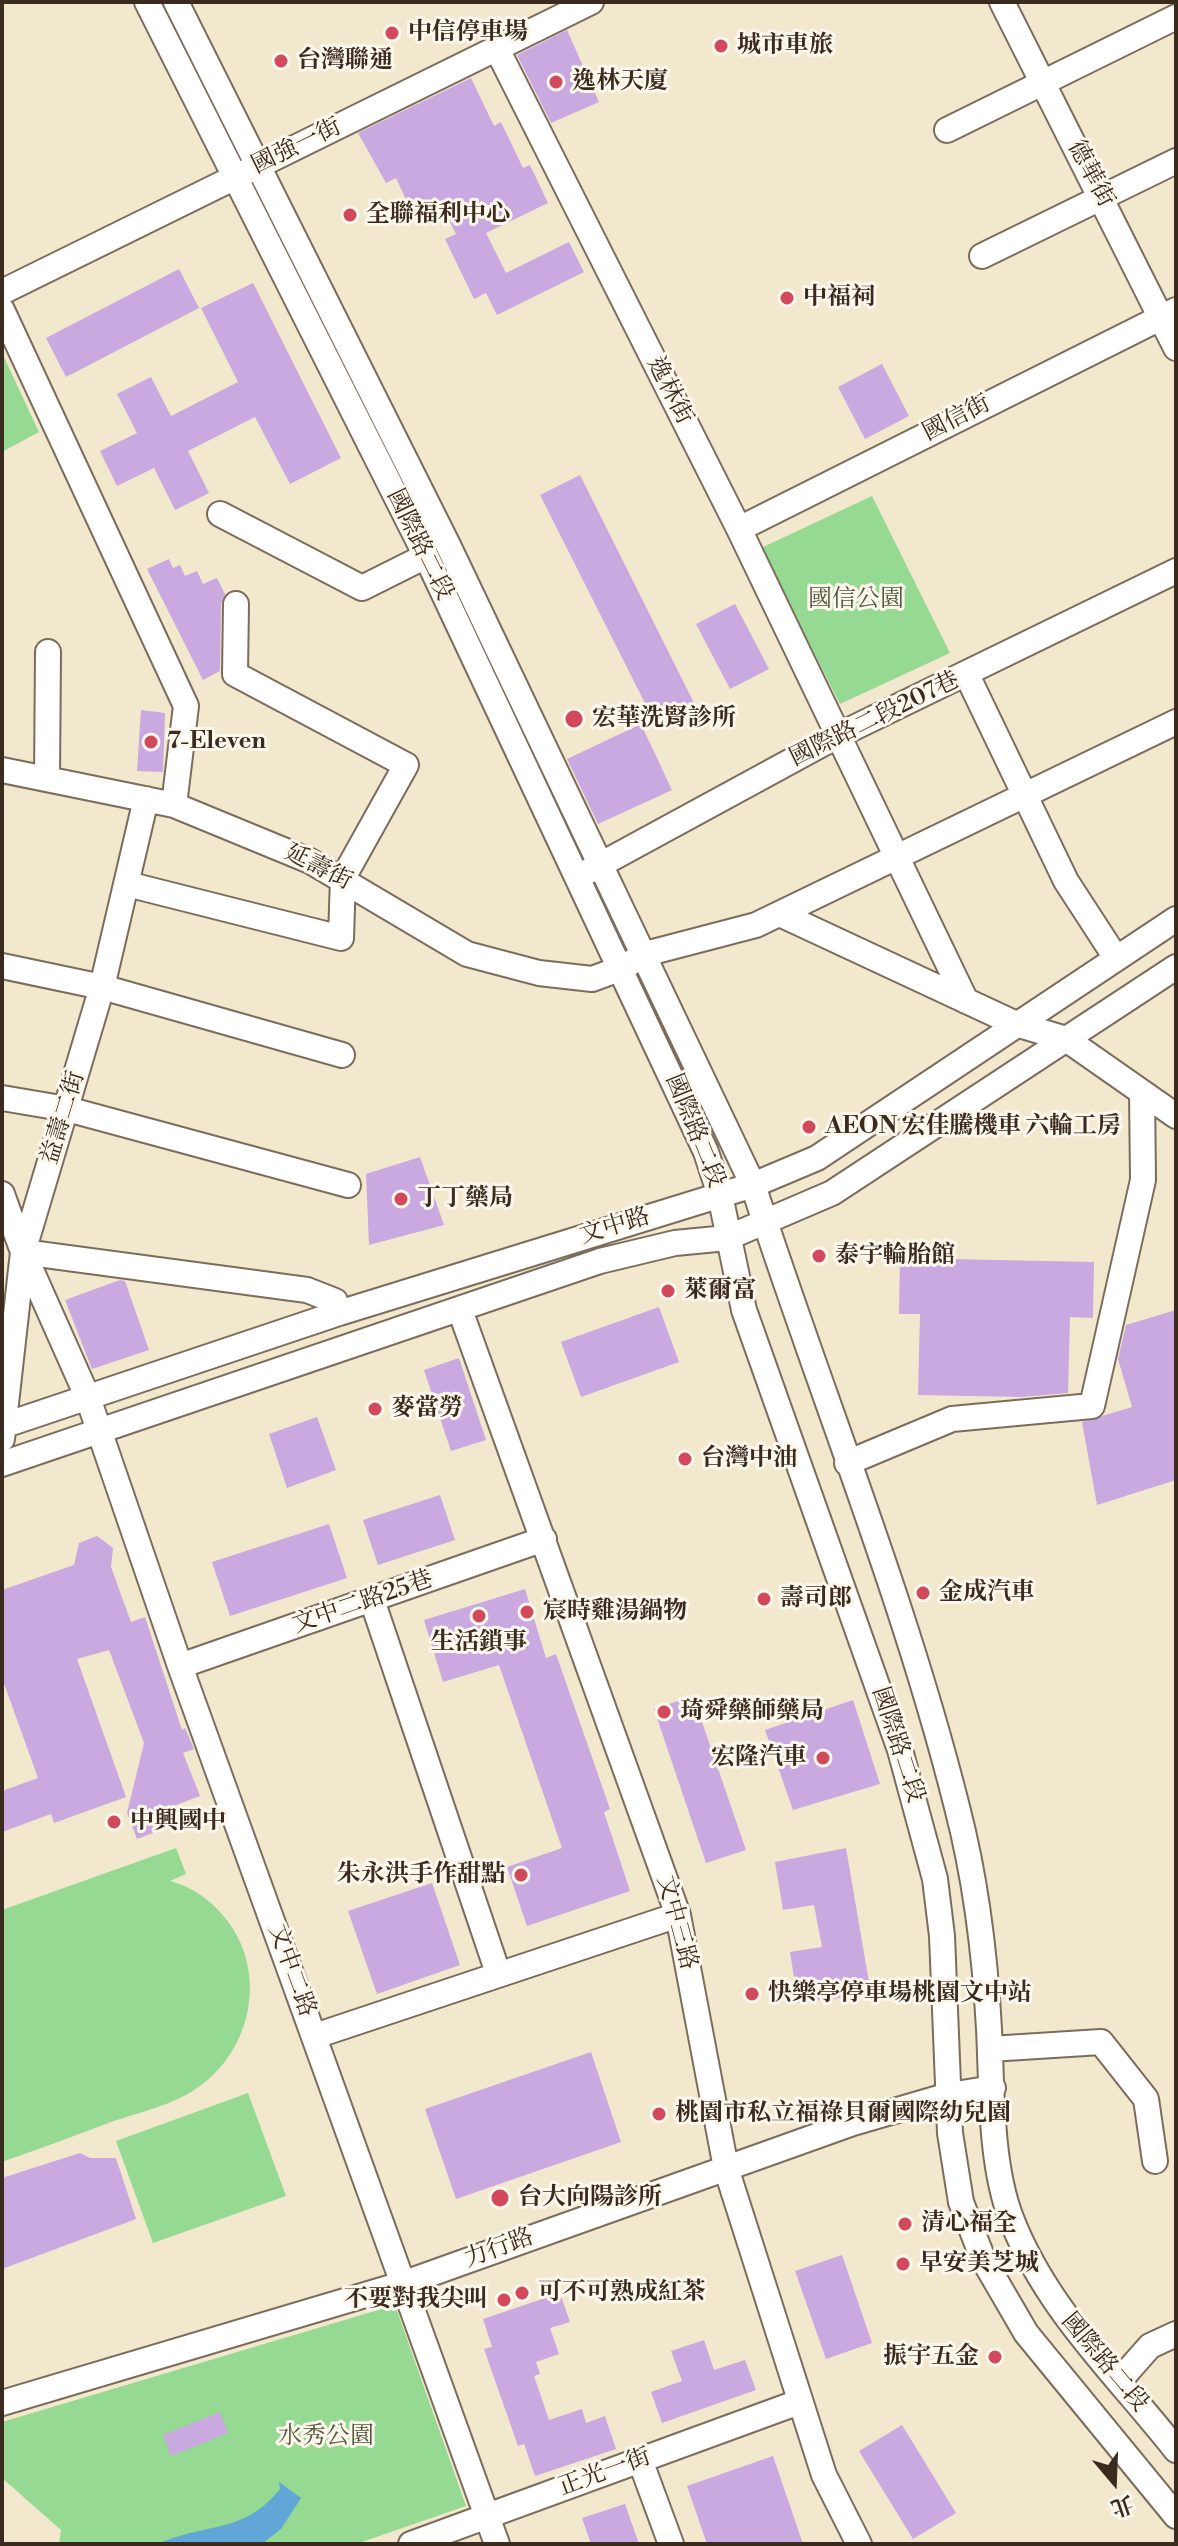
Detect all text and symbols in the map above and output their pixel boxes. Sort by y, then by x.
place label: 中信停車場 [408,19,528,47]
marker: 中信停車場 [383,24,401,42]
place label: 城市車旅 [737,32,833,60]
marker: 城市車旅 [712,37,730,55]
place label: 台灣聯通 [297,47,393,75]
marker: 台灣聯通 [272,52,290,70]
place label: 逸林天廈 [572,68,668,96]
marker: 逸林天廈 [547,73,565,91]
street label: 國強一街 [248,113,346,181]
street label: 德華街 [1060,135,1120,213]
place label: 全聯福利中心 [366,201,510,229]
marker: 全聯福利中心 [341,206,359,224]
place label: 中福祠 [803,284,875,312]
marker: 中福祠 [778,289,796,307]
street label: 逸林街 [640,352,698,430]
street label: 國信街 [918,390,996,448]
street label: 國際路二段 [380,485,458,605]
park label: 國信公園 [808,586,904,614]
street label: 國際路二段207巷 [785,666,965,774]
place label: 宏華洗腎診所 [592,705,736,733]
marker: 宏華洗腎診所 [563,708,585,730]
place label: 7-Eleven [167,728,266,756]
marker: 7-Eleven [142,733,160,751]
street label: 延壽街 [279,839,357,897]
street label: 益壽二街 [36,1068,92,1168]
street label: 國際路二段 [658,1070,730,1192]
place label: AEON 宏佳騰機車 六輪工房 [825,1113,1121,1141]
marker: AEON 宏佳騰機車 六輪工房 [800,1118,818,1136]
place label: 丁丁藥局 [417,1185,513,1213]
marker: 丁丁藥局 [392,1190,410,1208]
street label: 文中路 [576,1203,654,1251]
place label: 泰宇輪胎館 [835,1242,955,1270]
marker: 泰宇輪胎館 [810,1247,828,1265]
place label: 萊爾富 [684,1277,756,1305]
marker: 萊爾富 [659,1282,677,1300]
place label: 麥當勞 [391,1395,463,1423]
marker: 麥當勞 [366,1400,384,1418]
place label: 台灣中油 [701,1445,797,1473]
marker: 台灣中油 [676,1450,694,1468]
street label: 文中二路25巷 [289,1565,437,1641]
place label: 金成汽車 [939,1579,1035,1607]
marker: 金成汽車 [914,1584,932,1602]
place label: 壽司郎 [780,1585,852,1613]
marker: 壽司郎 [755,1590,773,1608]
place label: 宸時雞湯鍋物 [543,1598,687,1626]
marker: 宸時雞湯鍋物 [518,1603,536,1621]
marker: 生活鎖事 [470,1607,488,1625]
place label: 生活鎖事 [431,1629,527,1657]
street label: 國際路二段 [865,1683,929,1807]
place label: 琦舜藥師藥局 [680,1698,824,1726]
marker: 琦舜藥師藥局 [655,1703,673,1721]
place label: 宏隆汽車 [711,1744,807,1772]
marker: 宏隆汽車 [814,1749,832,1767]
place label: 中興國中 [130,1808,226,1836]
marker: 中興國中 [105,1813,123,1831]
place label: 朱永洪手作甜點 [337,1861,505,1889]
marker: 朱永洪手作甜點 [512,1866,530,1884]
street label: 文中三路 [650,1873,702,1973]
street label: 文中二路 [261,1921,321,2021]
place label: 快樂亭停車場桃園文中站 [768,1980,1032,2008]
marker: 快樂亭停車場桃園文中站 [743,1985,761,2003]
place label: 桃園市私立福祿貝爾國際幼兒園 [675,2100,1011,2128]
marker: 桃園市私立福祿貝爾國際幼兒園 [650,2105,668,2123]
place label: 台大向陽診所 [518,2184,662,2212]
marker: 台大向陽診所 [489,2187,511,2209]
place label: 清心福全 [921,2210,1017,2238]
marker: 清心福全 [896,2215,914,2233]
street label: 力行路 [460,2223,538,2275]
place label: 早安美芝城 [919,2250,1039,2278]
marker: 早安美芝城 [894,2255,912,2273]
place label: 可不可熟成紅茶 [538,2279,706,2307]
marker: 可不可熟成紅茶 [513,2284,531,2302]
place label: 不要對我尖叫 [344,2286,488,2314]
marker: 不要對我尖叫 [495,2291,513,2309]
street label: 國際路二段 [1054,2308,1154,2418]
place label: 振宇五金 [883,2343,979,2371]
marker: 振宇五金 [986,2348,1004,2366]
park label: 水秀公園 [278,2423,374,2451]
north arrow [1074,2442,1154,2522]
street label: 正光一街 [555,2443,655,2503]
text: 北 [1107,2489,1137,2522]

